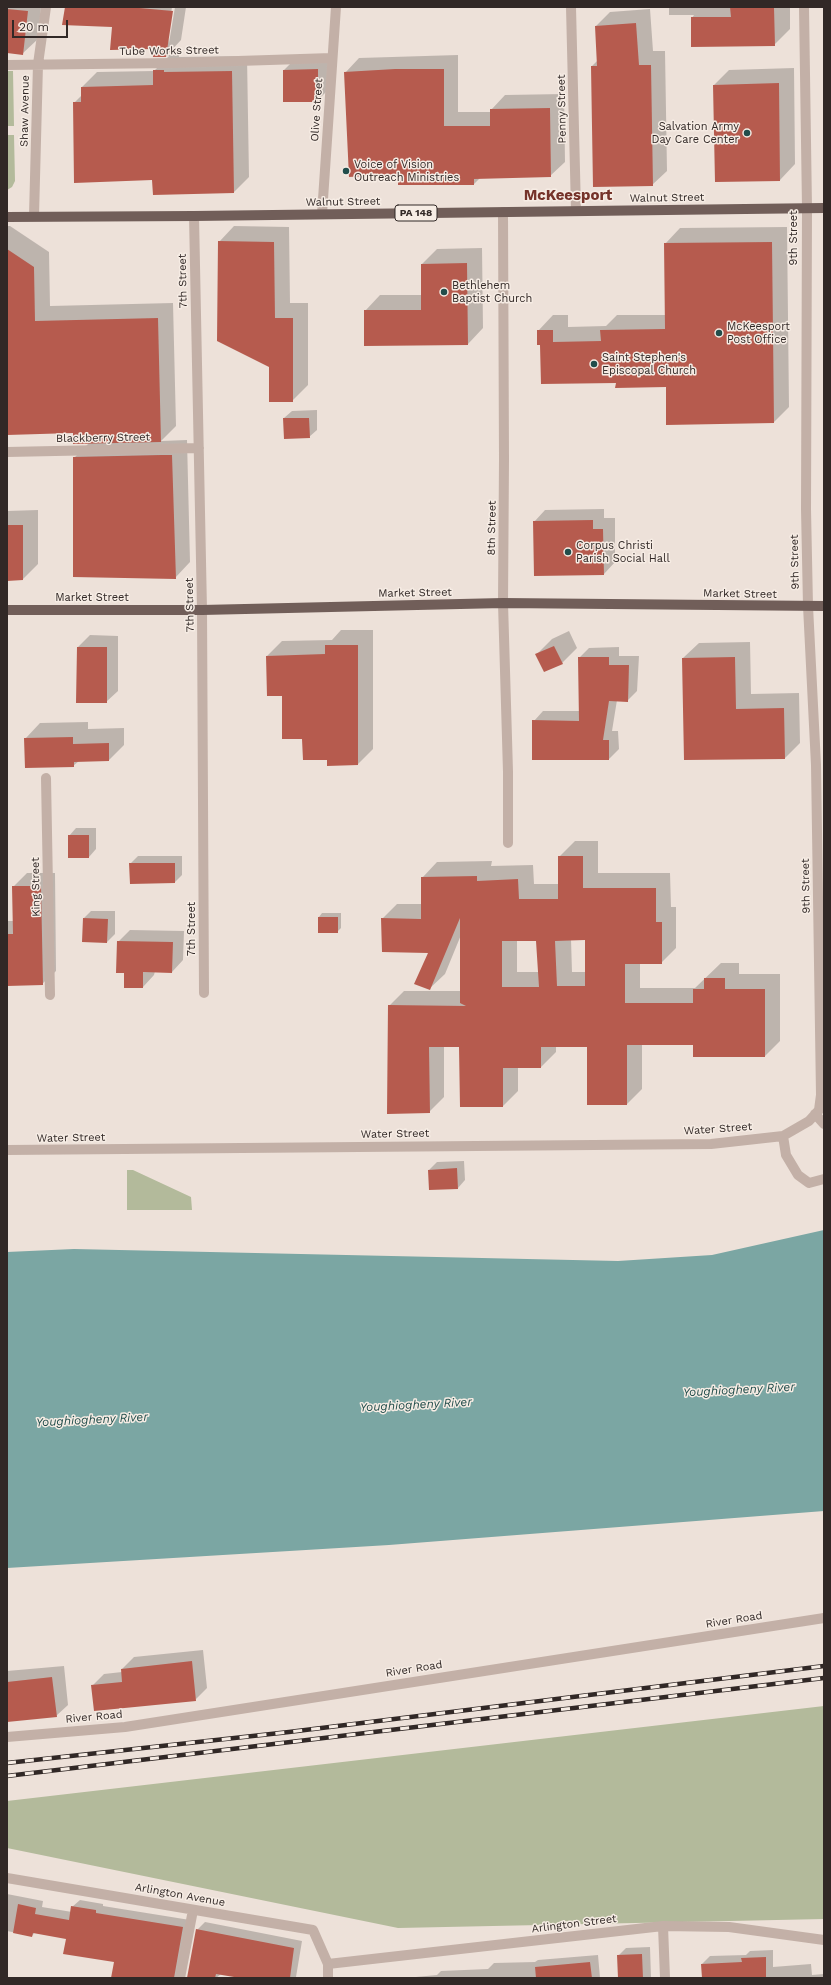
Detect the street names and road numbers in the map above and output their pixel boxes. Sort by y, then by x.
street label: Tube Works Street [119,44,219,58]
street label: Penny Street [555,74,569,144]
street label: Shaw Avenue [18,75,32,147]
street label: Olive Street [308,78,326,142]
street label: Walnut Street [629,191,705,205]
street label: Walnut Street [305,195,381,209]
road number: PA 148 [395,205,437,221]
street label: 9th Street [787,210,801,266]
street label: 7th Street [176,254,190,308]
street label: Blackberry Street [56,431,150,445]
street label: 8th Street [485,500,499,556]
street label: 9th Street [788,534,802,590]
street label: 7th Street [183,578,197,632]
street label: Market Street [378,586,452,600]
street label: Market Street [703,587,777,601]
street label: Market Street [55,591,129,605]
street label: King Street [29,857,43,917]
street label: 9th Street [799,858,813,914]
street label: 7th Street [185,902,199,956]
street label: Water Street [683,1120,753,1138]
street label: Water Street [361,1127,429,1141]
street label: Water Street [37,1131,105,1145]
street label: River Road [705,1609,763,1631]
street label: River Road [385,1658,443,1680]
street label: River Road [65,1708,123,1726]
street label: Arlington Avenue [134,1881,226,1909]
street label: Arlington Street [531,1912,617,1936]

